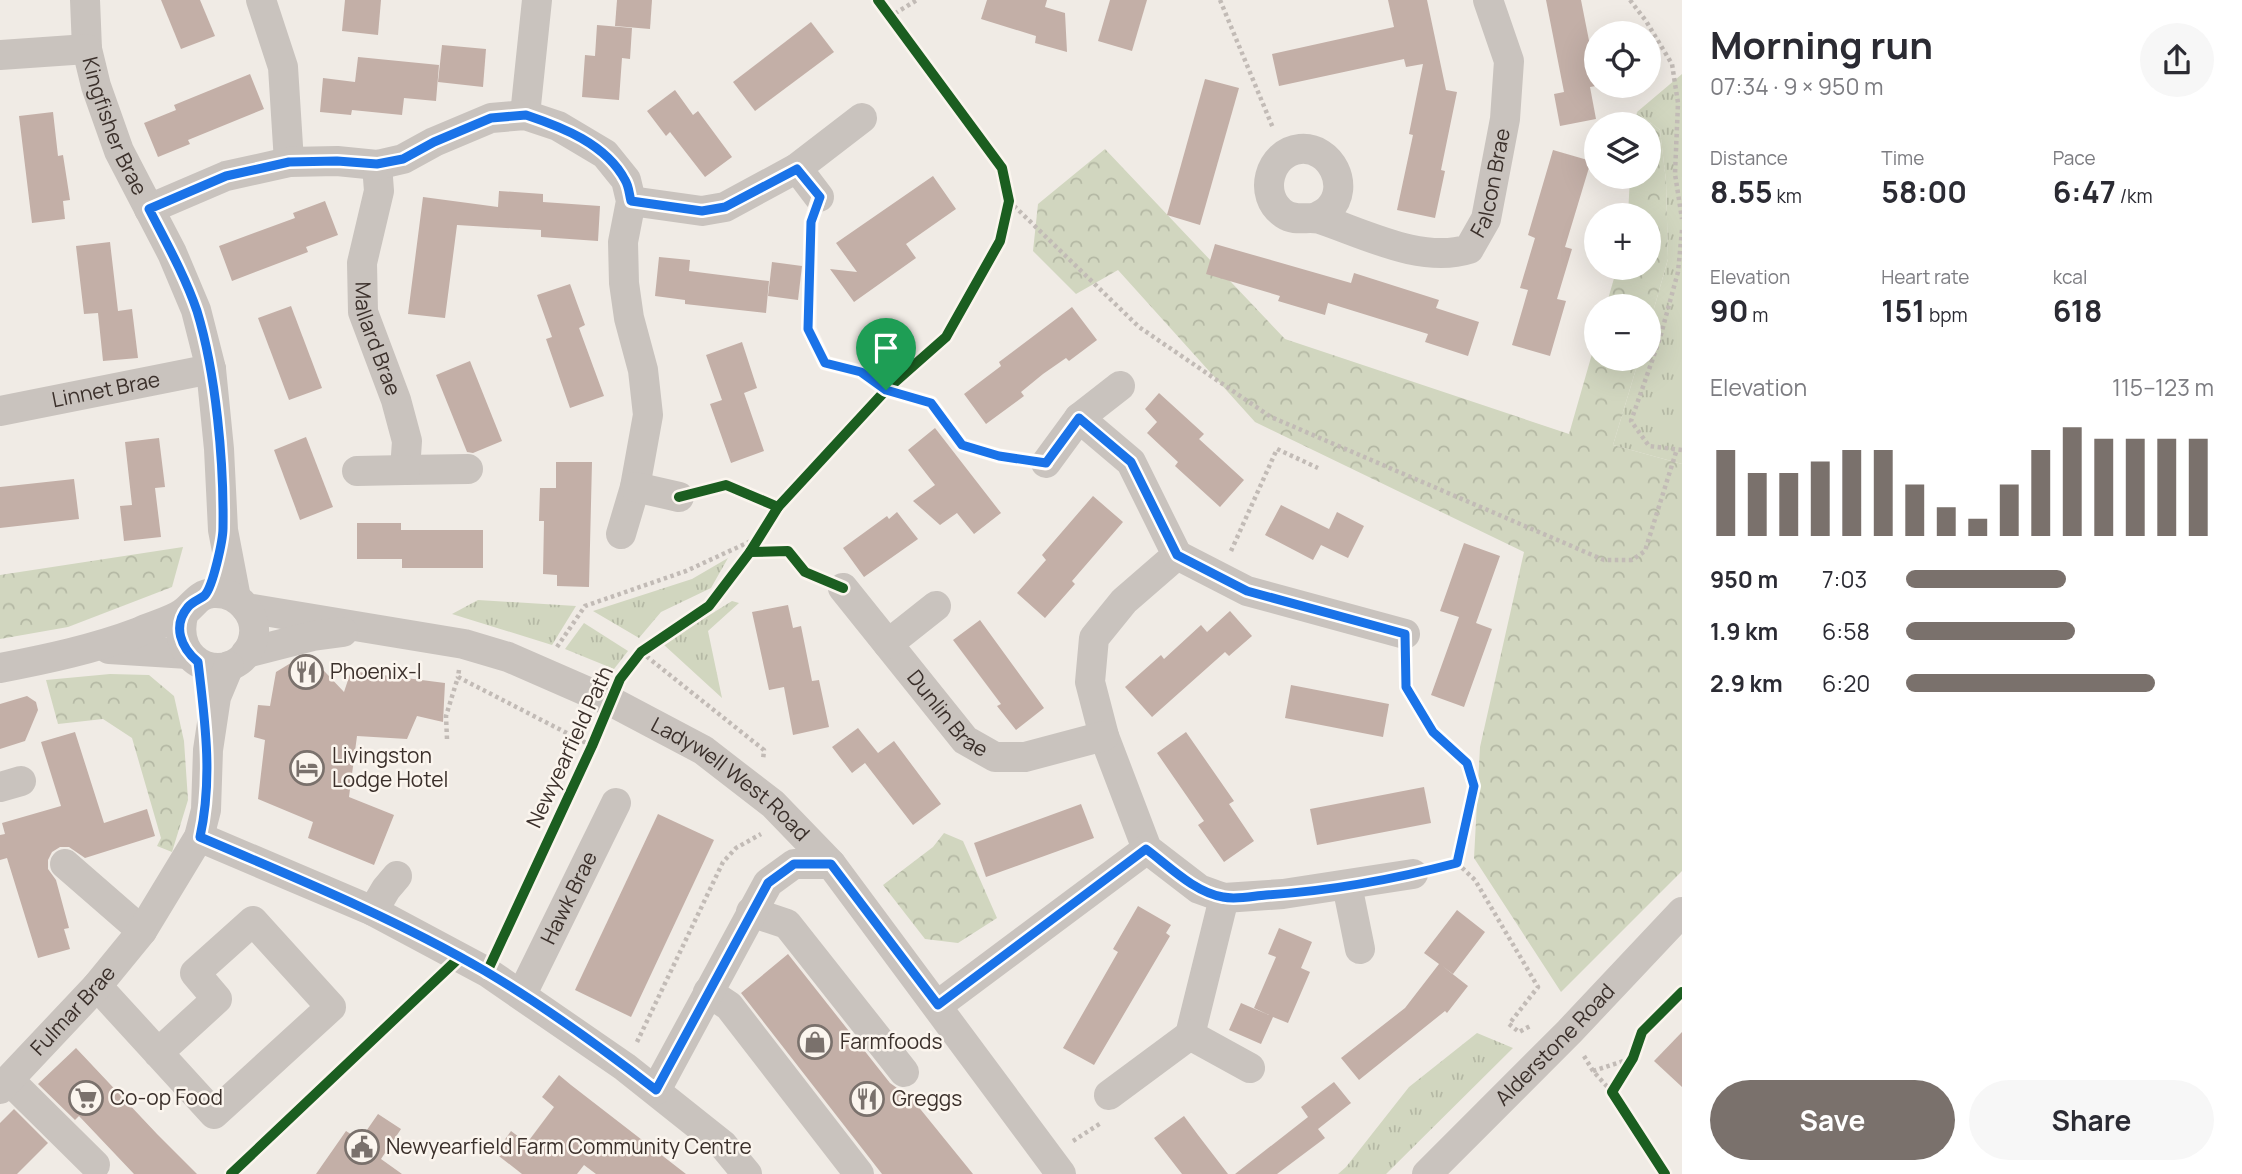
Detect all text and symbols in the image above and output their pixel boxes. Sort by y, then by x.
text: Morning run [1710,18,1933,70]
map controls [1584,21,1661,371]
button: locate [1584,21,1661,98]
button: share [2140,23,2214,97]
street label: Kingfisher Brae [76,54,155,200]
text: 07:34 · 9 × 950 m [1710,70,1884,102]
button: layers [1584,112,1661,189]
street label: Falcon Brae [1463,126,1516,242]
text: Distance [1710,145,1788,171]
text: Time [1881,145,1924,171]
text: Pace [2053,145,2096,171]
text: 8.55 [1710,171,1773,212]
text: 58:00 [1881,171,1967,212]
text: 6:47 [2053,171,2116,212]
text: km [1773,183,1802,209]
text: /km [2116,183,2153,209]
button: + [1584,203,1661,280]
text: Elevation [1710,264,1790,290]
text: Heart rate [1881,264,1969,290]
text: kcal [2053,264,2087,290]
street label: Mallard Brae [349,281,408,399]
text: 90 [1710,290,1748,331]
text: 151 [1881,290,1925,331]
text: 618 [2053,290,2102,331]
button: − [1584,294,1661,371]
text: m [1748,302,1768,328]
text: bpm [1925,302,1968,328]
pin [856,318,916,390]
icon: arrive [867,329,905,367]
street label: Linnet Brae [49,365,162,413]
text: Elevation [1710,371,1807,403]
text: 115–123 m [2112,371,2214,403]
text: 950 m [1710,563,1778,595]
text: 7:03 [1822,563,1867,595]
text: 1.9 km [1710,615,1778,647]
text: 6:58 [1822,615,1870,647]
restaurant icon: Phoenix-I [287,653,325,691]
place label: Phoenix-I [330,657,422,685]
street label: Newyearfield Path [519,661,619,832]
street label: Dunlin Brae [901,664,993,763]
text: 2.9 km [1710,667,1783,699]
text: 6:20 [1822,667,1870,699]
street label: Ladywell West Road [646,710,816,847]
place label: Livingston Lodge Hotel [332,741,448,793]
hotel icon: Livingston Lodge Hotel [288,749,326,787]
street label: Hawk Brae [534,846,603,949]
street label: Fulmar Brae [24,959,121,1061]
street label: Alderstone Road [1488,977,1620,1111]
shop icon: Farmfoods [796,1023,834,1061]
place label: Farmfoods [840,1027,943,1055]
supermarket icon: Co-op Food [67,1079,105,1117]
restaurant icon: Greggs [848,1080,886,1118]
button: Save [1710,1080,1955,1160]
button: Share [1969,1080,2214,1160]
place label: Co-op Food [110,1083,223,1111]
place label: Greggs [892,1084,962,1112]
public building icon: Newyearfield Farm Community Centre [343,1128,381,1166]
place label: Newyearfield Farm Community Centre [386,1132,752,1160]

